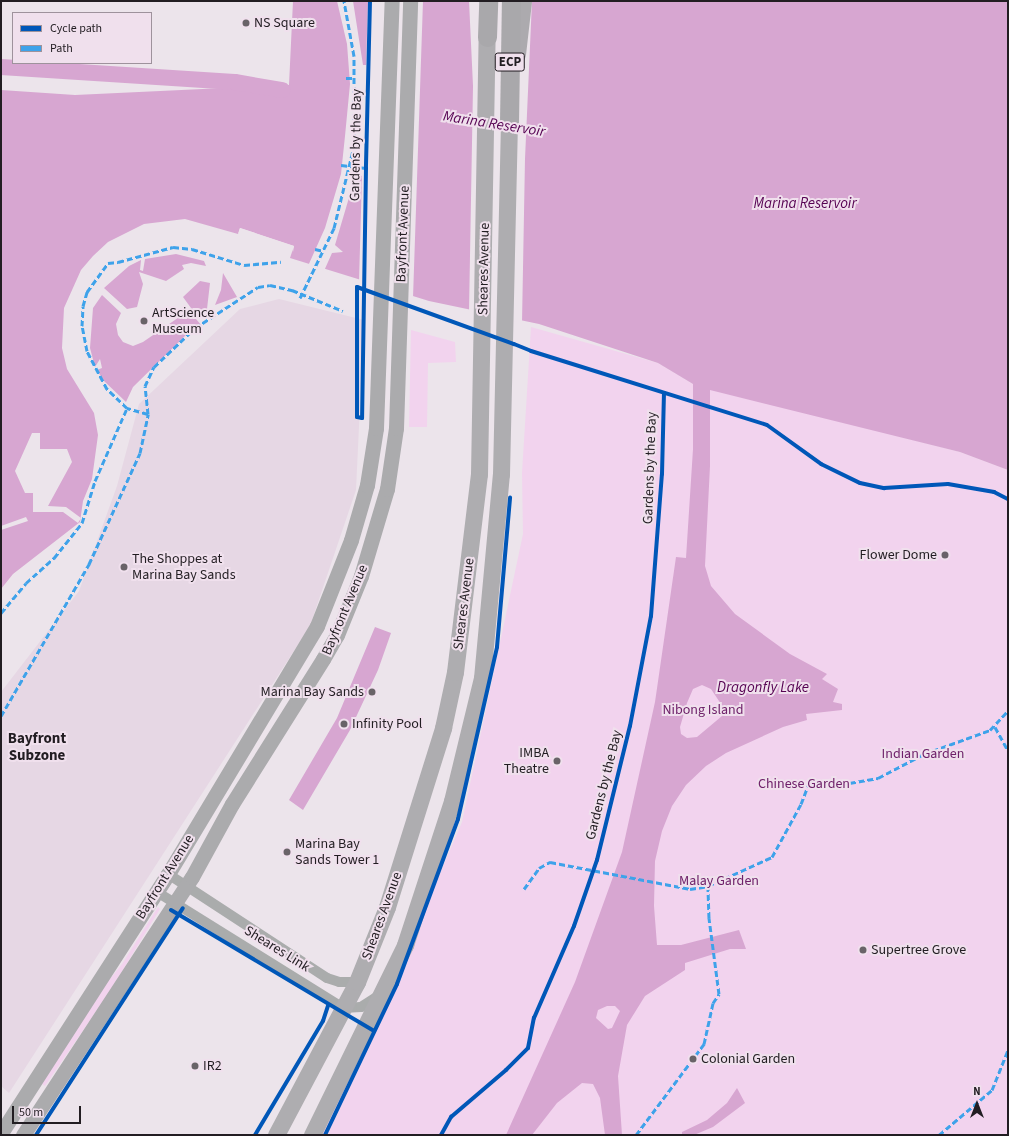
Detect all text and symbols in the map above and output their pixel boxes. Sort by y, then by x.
legend [12,12,152,64]
place label: NS Square [254,15,315,31]
marker: NS Square [241,18,251,28]
text: Cycle path [50,20,102,37]
text: Path [50,40,73,57]
road number: ECP [494,51,526,73]
street label: Gardens by the Bay [347,89,365,201]
water label: Marina Reservoir [442,107,546,141]
street label: Bayfront Avenue [393,185,413,283]
water label: Marina Reservoir [753,195,857,213]
street label: Sheares Avenue [475,223,493,315]
place label: ArtScience Museum [152,305,214,338]
marker: ArtScience Museum [139,316,149,326]
street label: Gardens by the Bay [640,412,660,524]
place label: Flower Dome [860,547,937,563]
marker: Flower Dome [940,550,950,560]
place label: The Shoppes at Marina Bay Sands [132,551,236,584]
street label: Sheares Avenue [450,557,478,651]
marker: The Shoppes at Marina Bay Sands [119,562,129,572]
street label: Bayfront Avenue [318,562,372,658]
water label: Dragonfly Lake [717,679,809,697]
place label: Marina Bay Sands [260,684,364,700]
marker: Marina Bay Sands [367,687,377,697]
park label: Nibong Island [663,702,743,718]
place label: Infinity Pool [352,716,422,732]
marker: Infinity Pool [339,719,349,729]
street label: Gardens by the Bay [582,728,626,842]
district label: Bayfront Subzone [8,729,66,764]
place label: IMBA Theatre [504,745,549,778]
park label: Indian Garden [882,746,964,762]
marker: IMBA Theatre [552,756,562,766]
park label: Chinese Garden [758,776,850,792]
street label: Bayfront Avenue [132,832,198,922]
place label: Marina Bay Sands Tower 1 [295,836,379,868]
marker: Marina Bay Sands Tower 1 [282,847,292,857]
street label: Sheares Avenue [358,870,406,962]
park label: Malay Garden [679,873,759,889]
street label: Sheares Link [241,922,313,976]
place label: Supertree Grove [871,942,966,958]
marker: Supertree Grove [858,945,868,955]
place label: Colonial Garden [701,1051,795,1067]
marker: Colonial Garden [688,1054,698,1064]
place label: IR2 [203,1058,222,1074]
marker: IR2 [190,1061,200,1071]
north arrow [957,1084,997,1124]
text: N [973,1084,981,1099]
scale bar [14,1098,83,1124]
text: 50 m [19,1104,43,1121]

